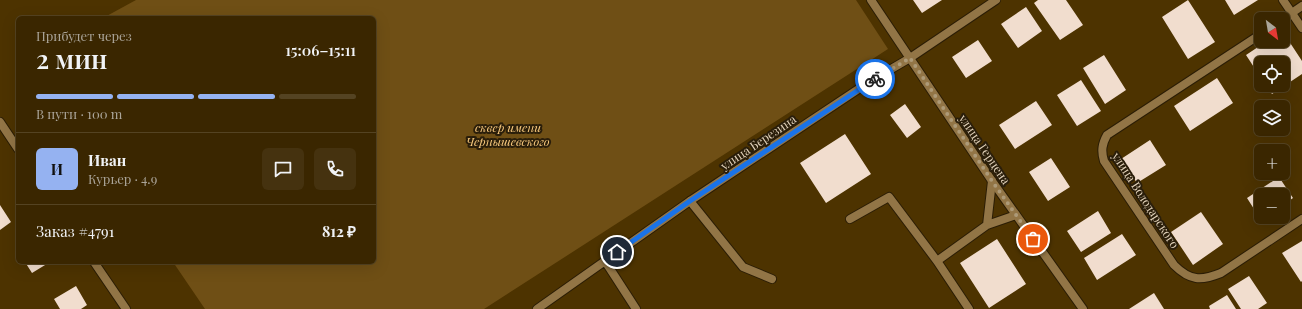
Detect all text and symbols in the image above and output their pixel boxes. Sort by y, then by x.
north arrow [1254,12,1290,48]
map controls [1254,12,1290,224]
text: Прибудет через [36,27,132,44]
text: 15:06–15:11 [285,40,356,60]
text: 2 мин [36,41,107,76]
button: locate [1254,56,1290,92]
courier [855,59,895,99]
icon: bike [864,68,886,90]
button: layers [1254,100,1290,136]
text: В пути · 100 m [36,105,122,122]
street label: улица Герцена [955,110,1014,187]
street label: улица Березина [716,111,799,174]
park label: сквер имени Чернышевского [466,119,550,149]
button: + [1254,144,1290,180]
button: chat [262,148,304,190]
button: phone [314,148,356,190]
street label: улица Володарского [1108,148,1183,252]
text: Иван [88,150,126,170]
text: И [51,159,63,179]
text: Курьер · 4.9 [88,170,157,187]
button: − [1254,188,1290,224]
text: Заказ #4791 [36,221,114,241]
text: 812 ₽ [322,221,356,241]
pin [1016,222,1050,256]
icon: bag [1022,228,1044,250]
pin [600,235,634,269]
icon: home [606,241,628,263]

